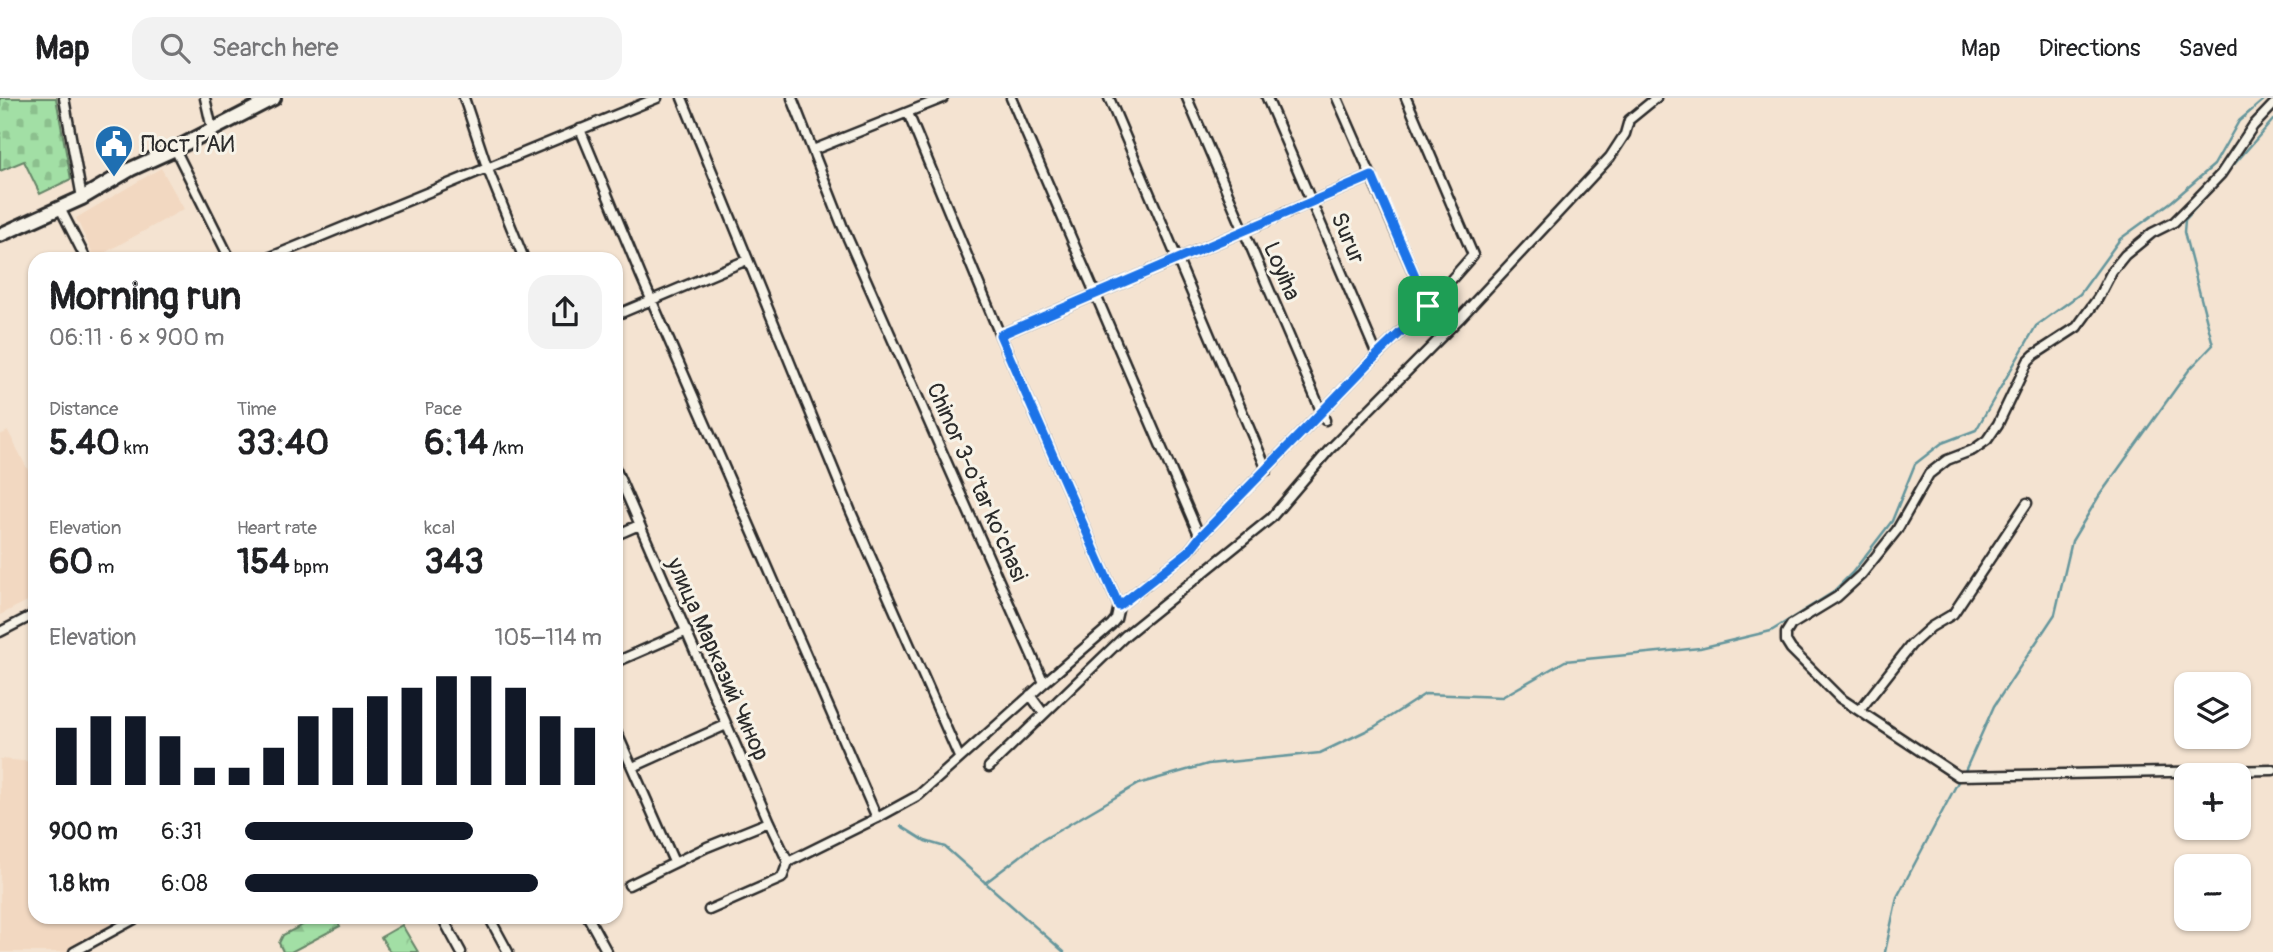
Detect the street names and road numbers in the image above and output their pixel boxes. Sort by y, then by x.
street label: Surur [1324,208,1372,268]
street label: Loyiha [1257,237,1307,305]
street label: Chinor 3-o'tar ko'chasi [920,378,1034,586]
street label: улица Марказий Чинор [660,552,776,765]

